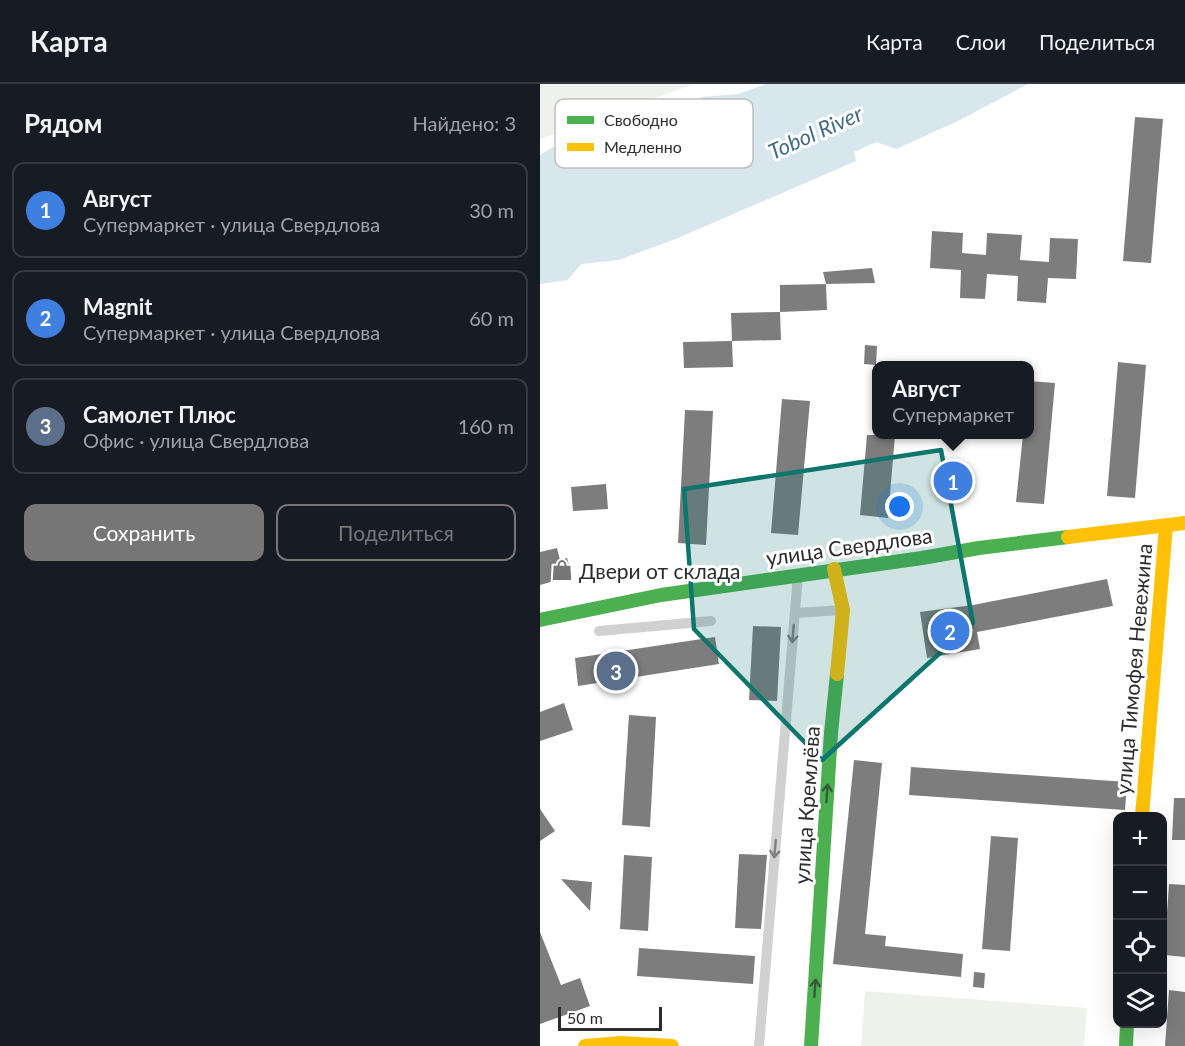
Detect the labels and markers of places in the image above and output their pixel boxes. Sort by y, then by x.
pin: 1 [934,458,972,504]
shop icon: Двери от склада [550,558,574,582]
place label: Двери от склада [579,558,741,583]
pin: 2 [930,608,970,654]
pin: 3 [596,648,636,694]

